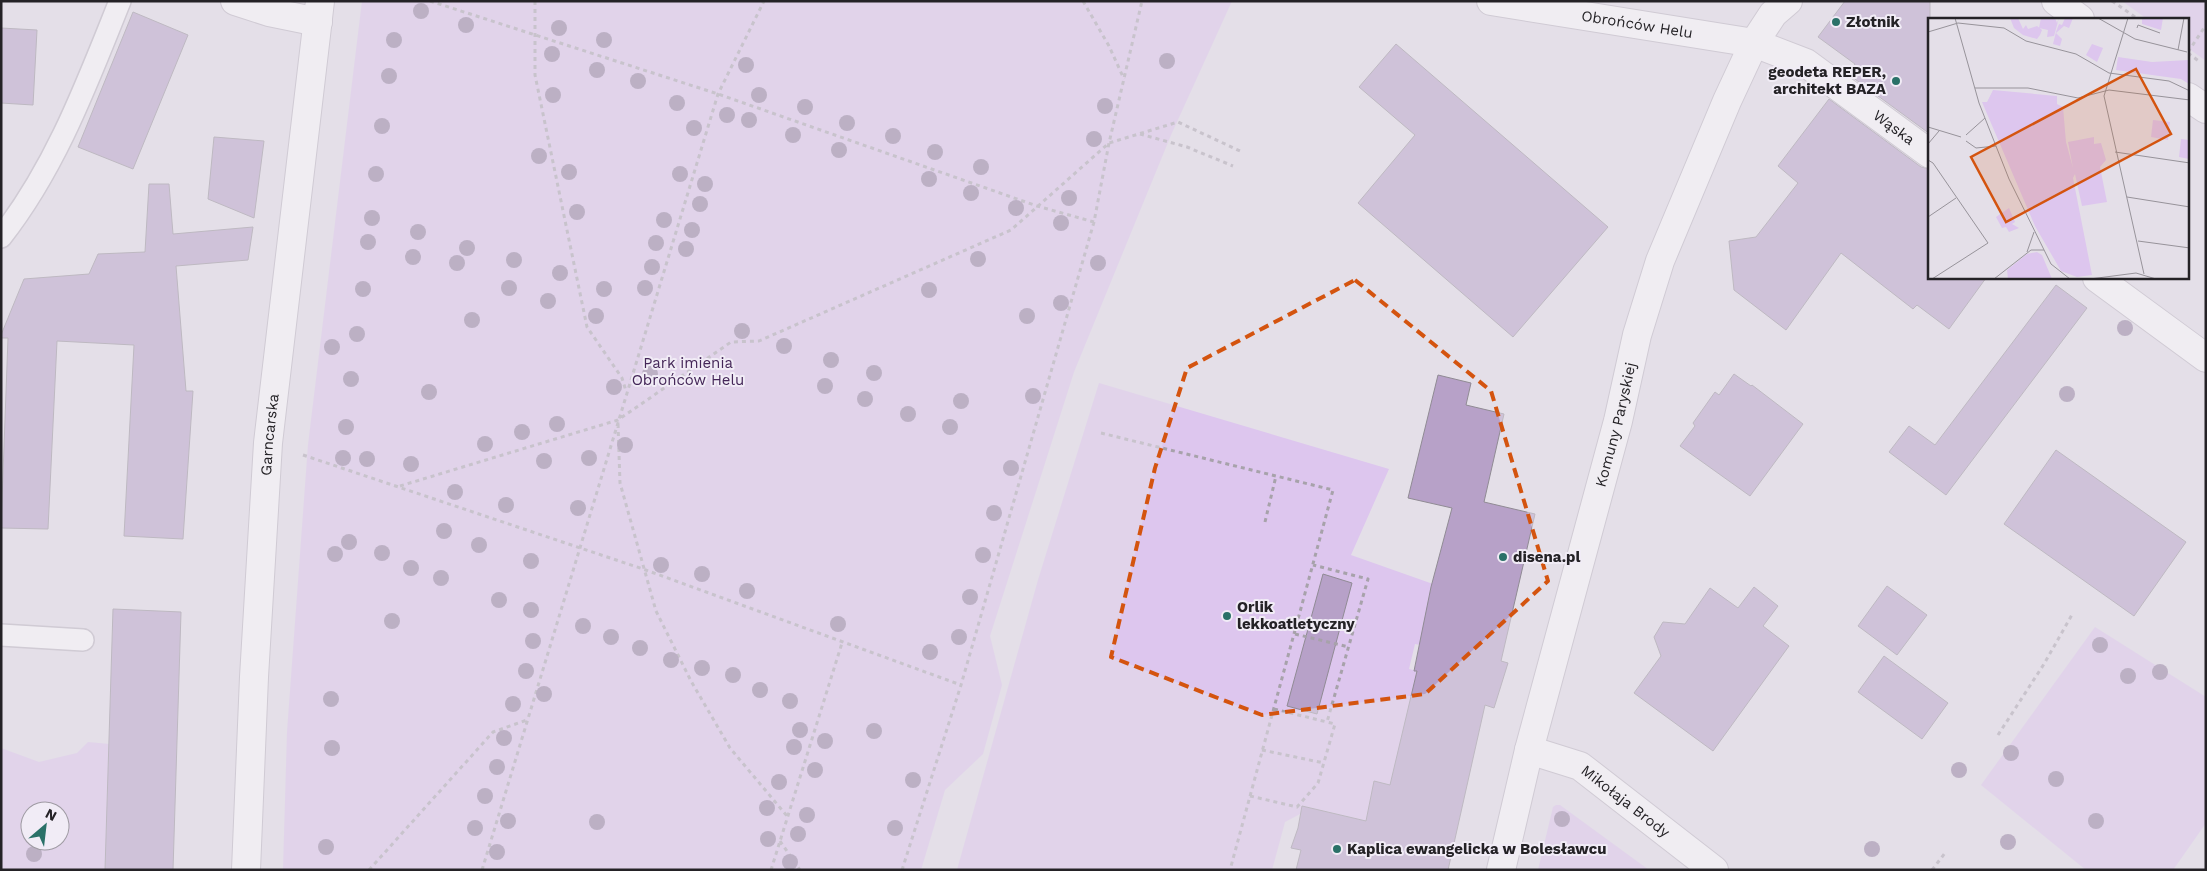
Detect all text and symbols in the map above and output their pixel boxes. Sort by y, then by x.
street label: Obrońców Helu [1580,7,1694,42]
place label: Złotnik [1846,13,1901,31]
marker: Złotnik [1830,16,1842,28]
inset map [1928,18,2190,279]
place label: geodeta REPER, architekt BAZA [1768,63,1887,98]
marker: geodeta REPER, architekt BAZA [1890,75,1902,87]
street label: Wąska [1870,106,1919,149]
park label: Park imienia Obrońców Helu [632,354,744,389]
street label: Komuny Paryskiej [1592,361,1640,489]
street label: Garncarska [257,392,283,476]
place label: disena.pl [1513,548,1580,566]
marker: disena.pl [1497,551,1509,563]
place label: Orlik lekkoatletyczny [1237,598,1355,633]
marker: Orlik lekkoatletyczny [1221,610,1233,622]
street label: Mikołaja Brody [1578,761,1674,841]
north arrow [20,801,70,851]
text: N [43,805,59,824]
place label: Kaplica ewangelicka w Bolesławcu [1347,840,1606,858]
marker: Kaplica ewangelicka w Bolesławcu [1331,843,1343,855]

